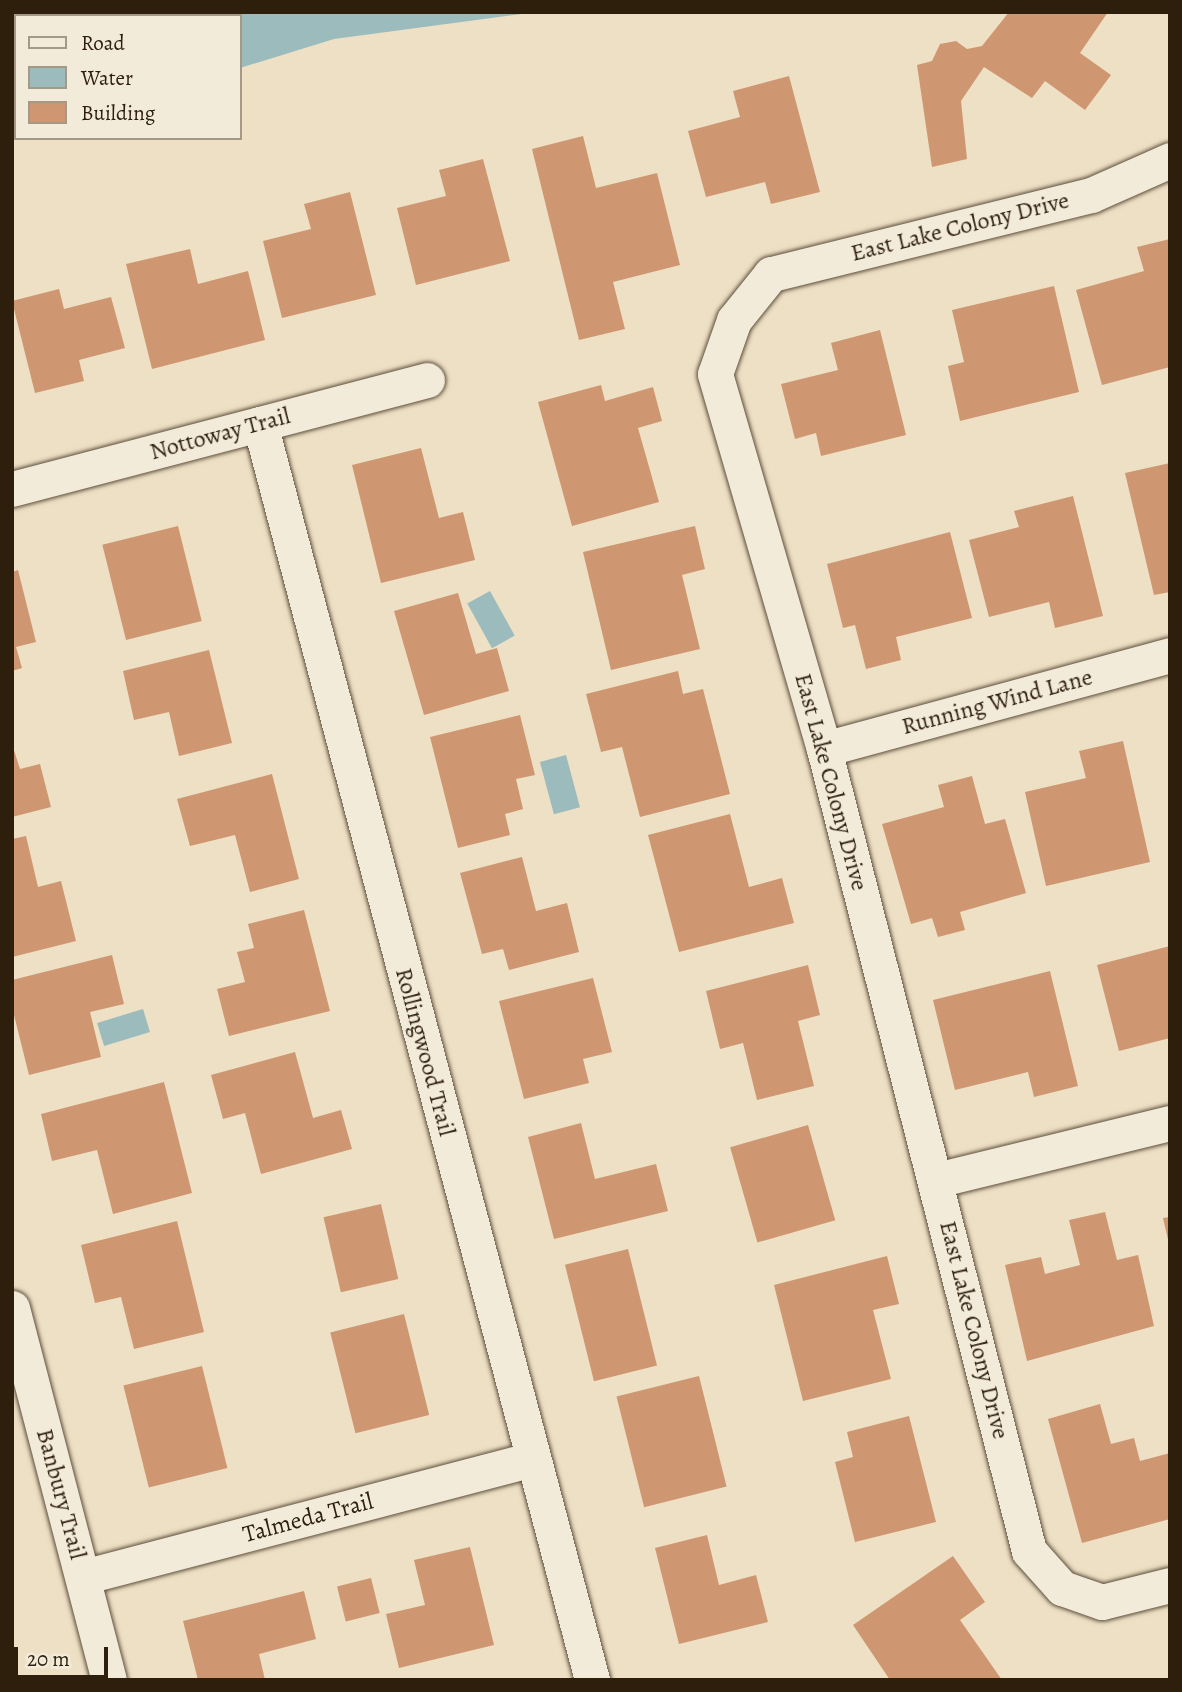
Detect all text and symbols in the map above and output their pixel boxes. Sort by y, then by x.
legend [14,14,242,140]
text: Road [81,29,125,57]
text: Water [81,64,133,92]
text: Building [81,99,155,127]
street label: East Lake Colony Drive [848,186,1072,268]
street label: Nottoway Trail [147,401,293,467]
street label: Running Wind Lane [899,663,1095,741]
street label: East Lake Colony Drive [788,670,874,894]
street label: Rollingwood Trail [389,965,461,1139]
street label: East Lake Colony Drive [933,1218,1015,1442]
street label: Banbury Trail [30,1426,92,1562]
street label: Talmeda Trail [240,1487,376,1549]
scale bar [18,1632,112,1676]
text: 20 m [27,1645,70,1673]

